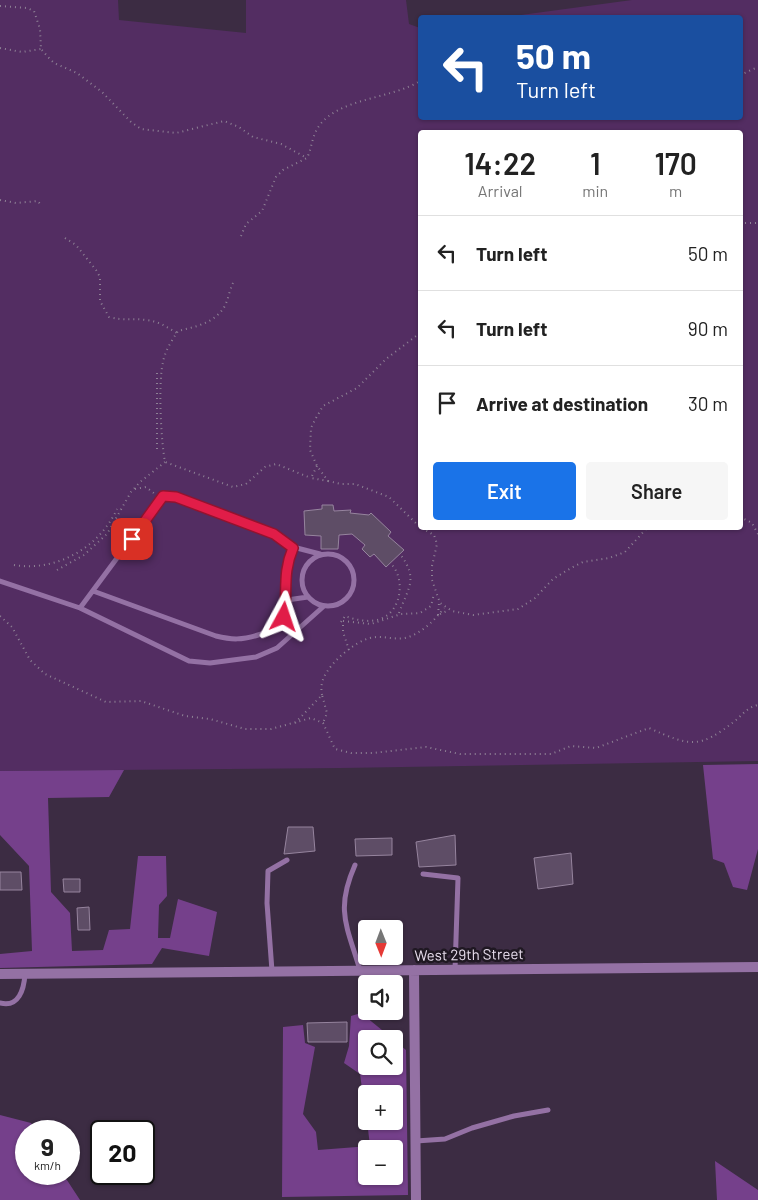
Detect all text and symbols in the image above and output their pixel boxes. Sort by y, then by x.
text: 50 m [516,34,591,76]
icon: left [433,35,498,100]
text: Turn left [516,76,596,102]
text: 14:22 [464,145,536,181]
text: 1 [590,145,601,181]
text: 170 [654,145,697,181]
text: Arrival [478,181,523,200]
text: min [582,181,608,200]
text: m [669,181,682,200]
icon: left [433,239,461,267]
text: Turn left [476,242,547,265]
text: 50 m [688,242,728,265]
icon: left [433,314,461,342]
text: Turn left [476,317,547,340]
text: 90 m [688,317,728,340]
icon: arrive [433,389,461,417]
text: Arrive at destination [476,392,648,415]
text: 30 m [688,392,728,415]
button: Exit [433,462,576,520]
button: Share [586,462,728,520]
pin [111,518,153,560]
icon: arrive [118,525,146,553]
position arrow [257,590,309,642]
north arrow [358,920,402,965]
map controls [358,920,403,1185]
street label: West 29th Street [414,944,524,964]
button: sound [358,975,403,1020]
button: search [358,1030,403,1075]
button: + [358,1085,403,1130]
speed limit sign: 20 [90,1120,155,1185]
text: 9 [41,1131,54,1161]
button: − [358,1140,403,1185]
text: km/h [34,1158,61,1172]

